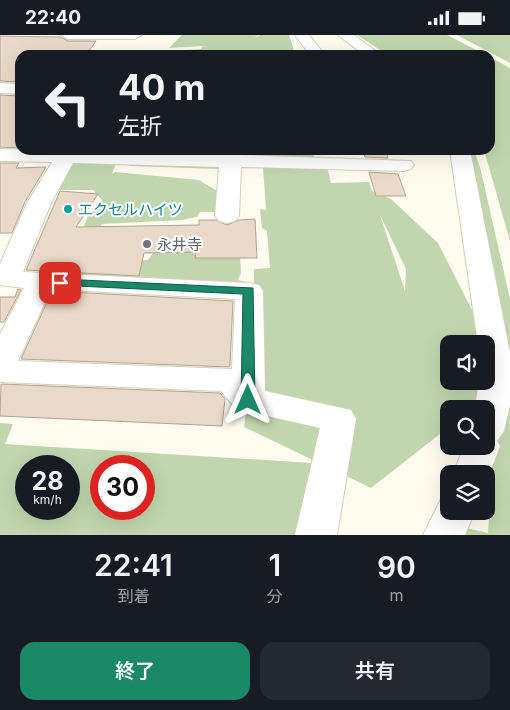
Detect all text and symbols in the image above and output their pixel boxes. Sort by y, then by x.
text: 22:40 [25,6,81,29]
text: 40 m [118,66,206,108]
icon: left [35,70,100,135]
text: 左折 [118,113,162,139]
place label: エクセルハイツ [78,200,183,219]
marker: エクセルハイツ [62,203,74,215]
place label: 永井寺 [157,235,202,254]
marker: 永井寺 [141,238,153,250]
pin [39,262,81,304]
icon: arrive [46,269,74,297]
map controls [440,335,495,520]
button: sound [440,335,495,390]
position arrow [221,373,273,425]
button: search [440,400,495,455]
speed limit sign: 30 [90,455,155,520]
button: layers [440,465,495,520]
text: 28 [31,466,64,496]
text: km/h [33,492,62,507]
text: 22:41 [94,547,173,583]
text: 1 [268,547,281,583]
text: 90 [377,549,416,585]
text: m [389,585,403,605]
text: 到着 [117,586,149,606]
text: 分 [267,586,283,606]
button: 終了 [20,642,250,700]
button: 共有 [260,642,490,700]

